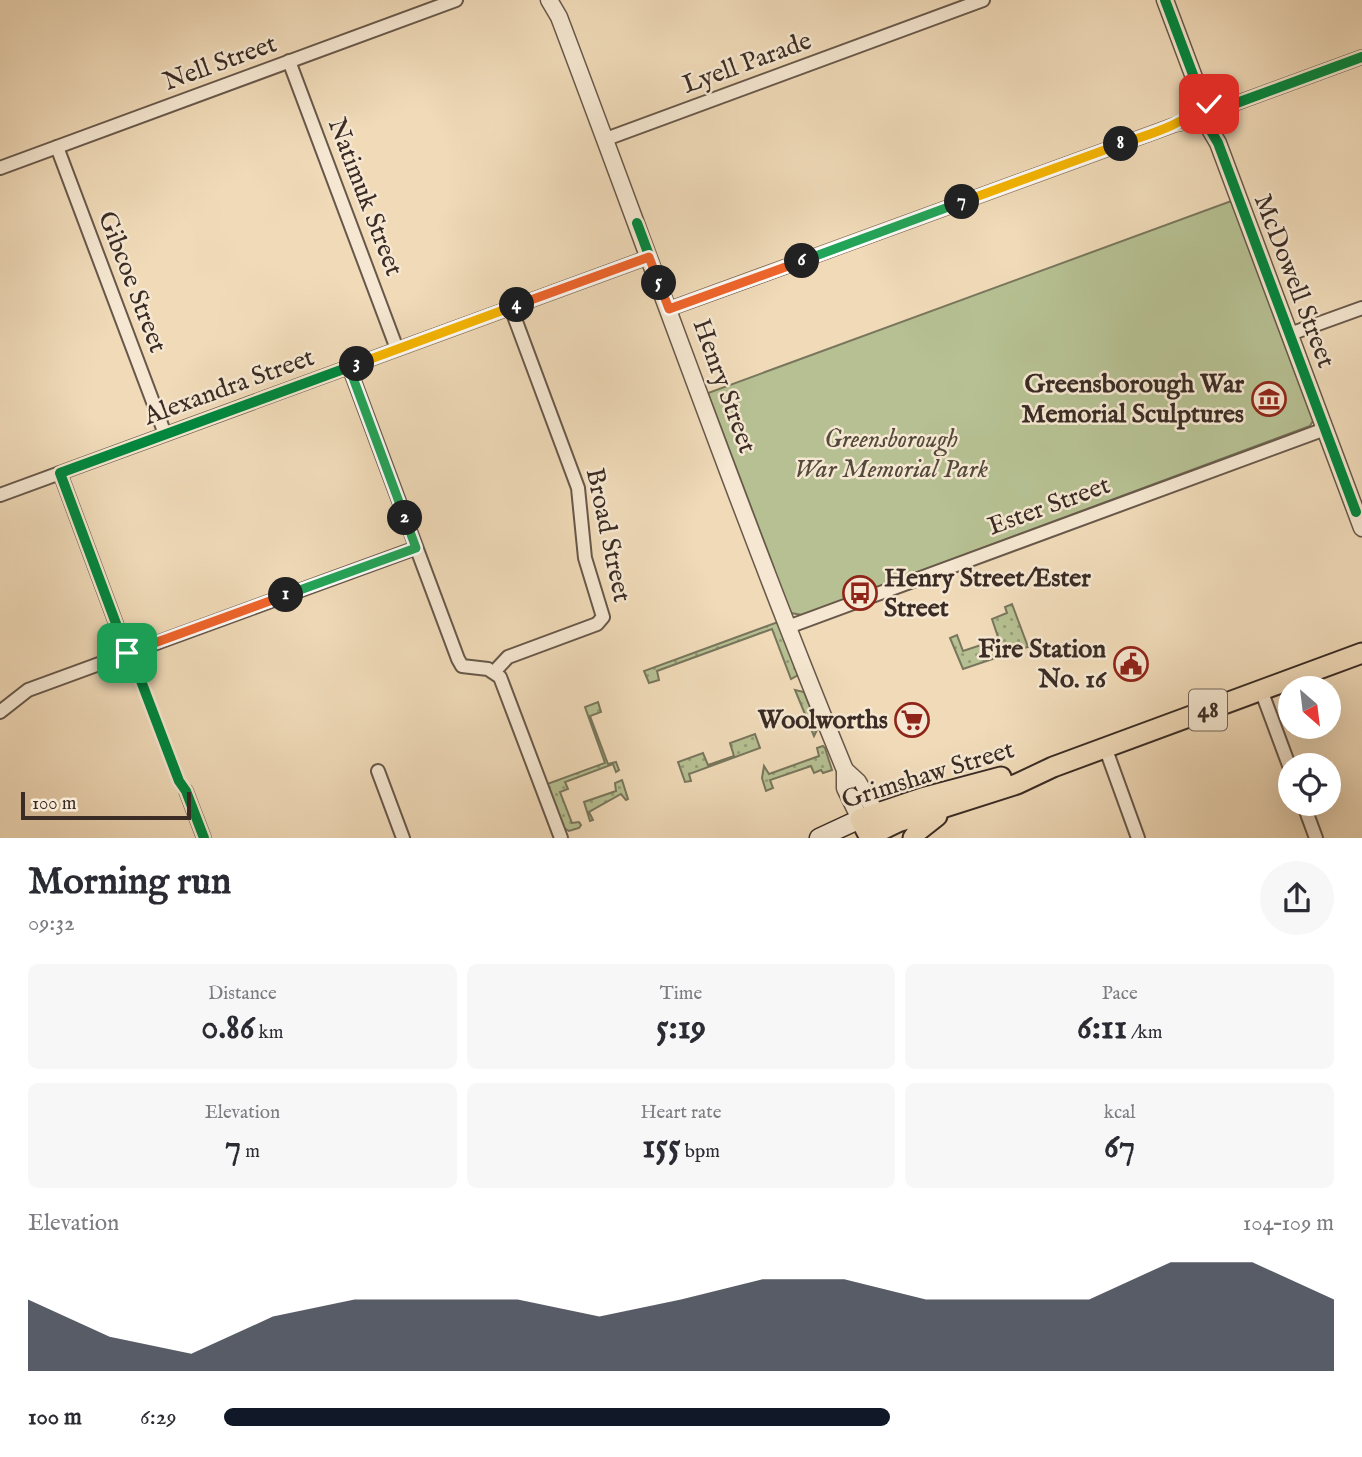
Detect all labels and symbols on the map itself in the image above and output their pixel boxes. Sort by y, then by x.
street label: Lyell Parade [678,24,816,102]
street label: Nell Street [159,27,281,99]
pin [1179,74,1239,134]
street label: Natimuk Street [320,113,410,281]
pin: 8 [1104,127,1138,162]
pin: 7 [944,184,979,220]
street label: McDowell Street [1246,189,1342,373]
street label: Gibcoe Street [90,207,174,357]
pin: 6 [784,244,820,278]
pin: 5 [642,266,676,300]
pin: 4 [500,288,534,322]
street label: Henry Street [684,314,764,458]
street label: Alexandra Street [138,341,319,433]
pin: 3 [340,346,374,382]
place label: Greensborough War Memorial Sculptures [1021,368,1244,431]
museum icon: Greensborough War Memorial Sculptures [1250,380,1288,418]
park label: Greensborough War Memorial Park [794,423,989,486]
street label: Broad Street [578,465,638,605]
street label: Ester Street [983,469,1115,543]
pin: 2 [388,500,422,536]
place label: Henry Street/Ester Street [884,562,1091,625]
bus stop icon: Henry Street/Ester Street [841,574,879,612]
pin: 1 [268,578,304,612]
pin [97,623,157,683]
place label: Fire Station No. 16 [978,633,1107,696]
public building icon: Fire Station No. 16 [1112,645,1150,683]
north arrow [1278,676,1340,738]
road number: 48 [1189,690,1227,730]
supermarket icon: Woolworths [893,701,931,739]
place label: Woolworths [757,704,888,737]
street label: Grimshaw Street [838,733,1018,817]
scale bar [21,788,191,820]

